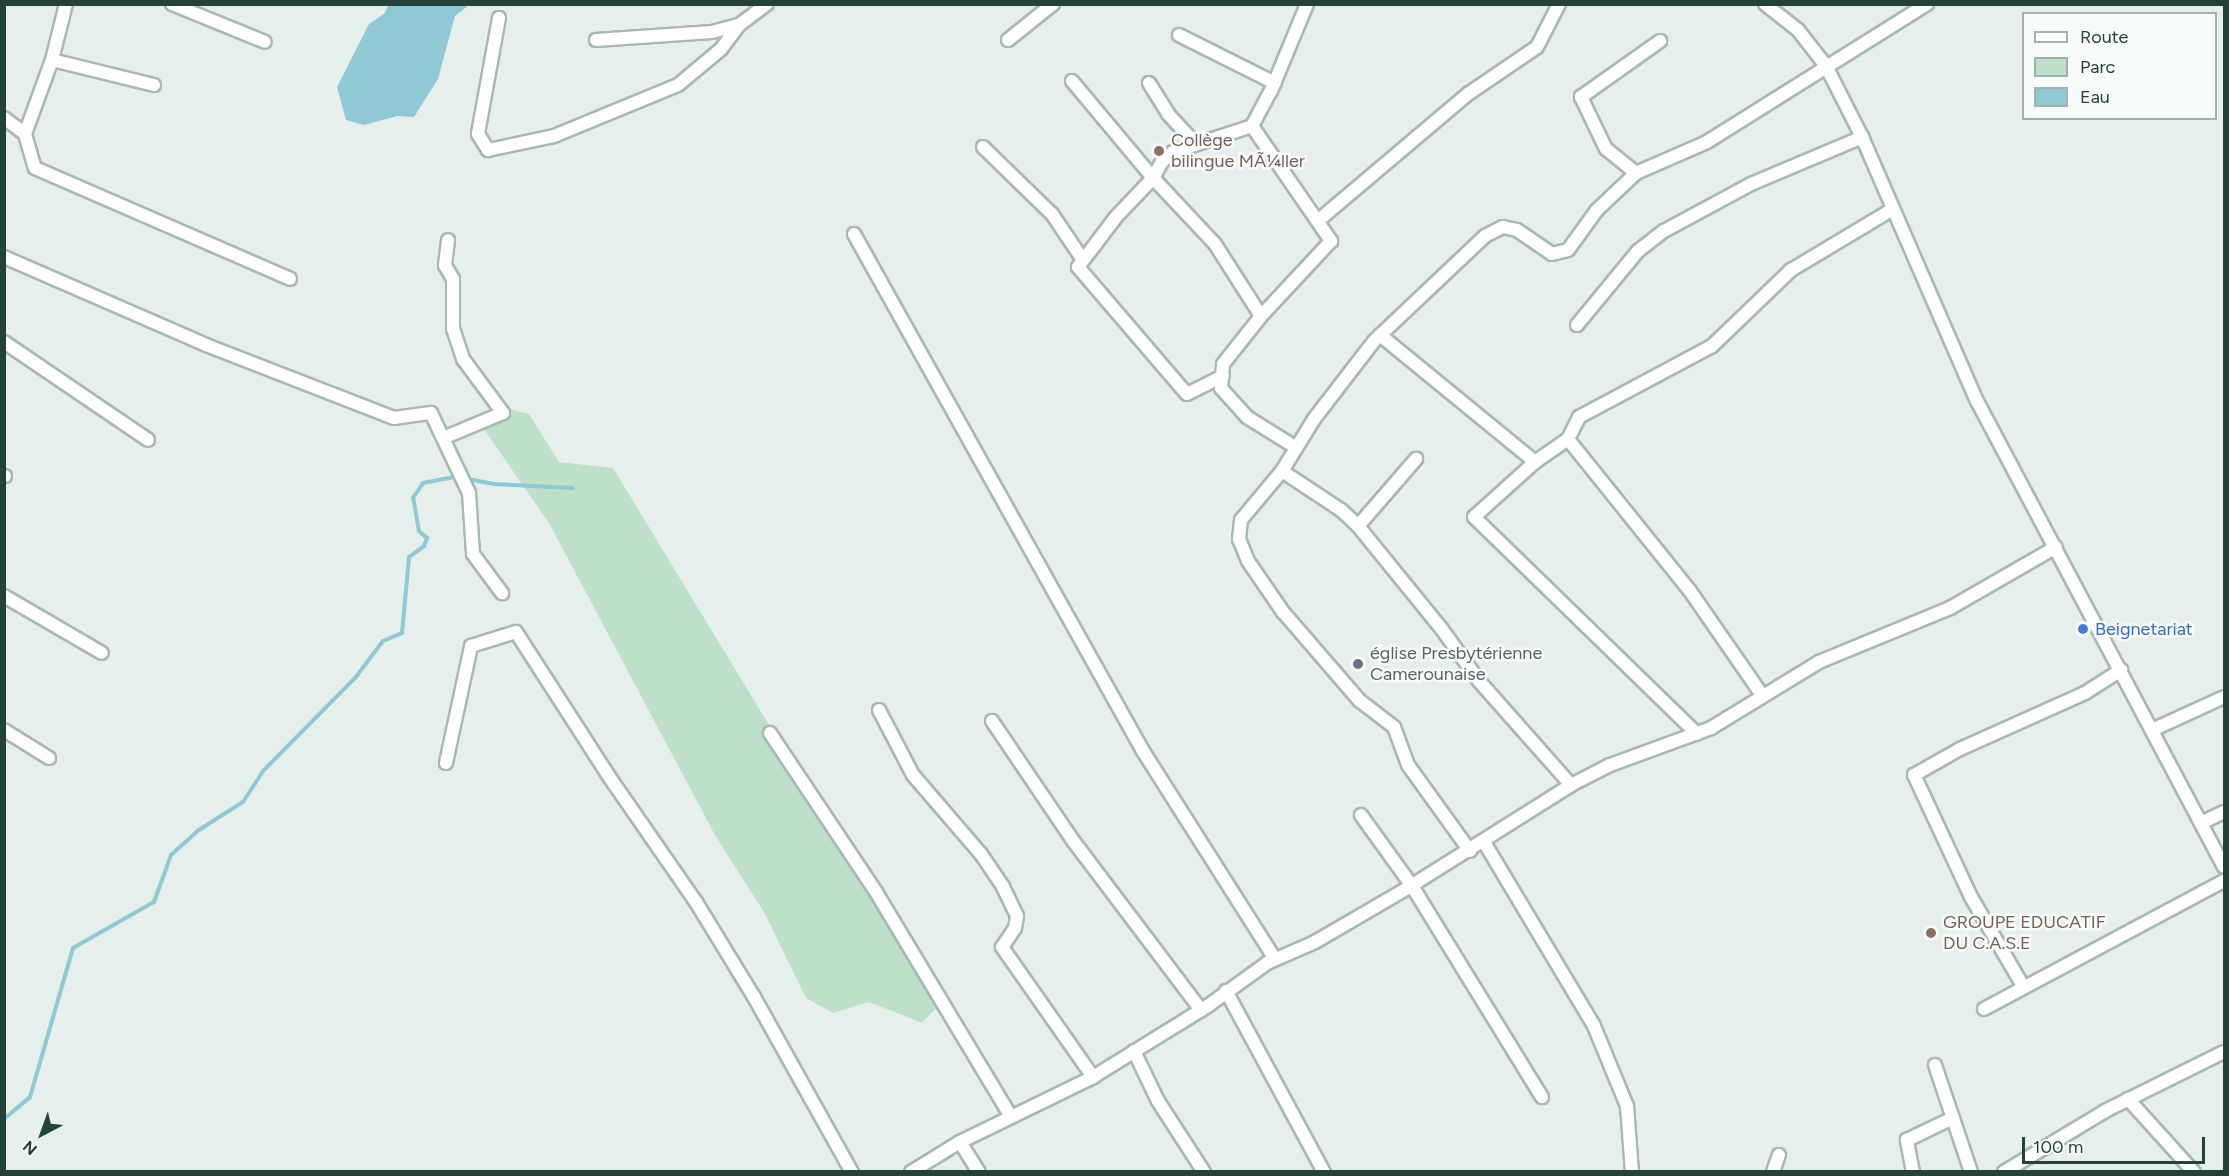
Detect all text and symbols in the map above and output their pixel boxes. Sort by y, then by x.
legend [2022,12,2217,120]
text: Route [2080,26,2128,48]
text: Parc [2080,56,2115,78]
text: Eau [2080,86,2110,108]
place label: Collège bilingue MÃ¼ller [1171,130,1305,172]
marker: Collège bilingue MÃ¼ller [1152,144,1166,158]
place label: Beignetariat [2095,618,2193,640]
marker: Beignetariat [2076,622,2090,636]
place label: église Presbytérienne Camerounaise [1370,643,1542,686]
marker: église Presbytérienne Camerounaise [1351,657,1365,671]
place label: GROUPE EDUCATIF DU C.A.S.E [1943,912,2105,954]
marker: GROUPE EDUCATIF DU C.A.S.E [1924,926,1938,940]
north arrow [12,1104,72,1164]
scale bar [2025,1125,2208,1163]
text: 100 m [2033,1136,2083,1158]
text: N [19,1137,41,1159]

